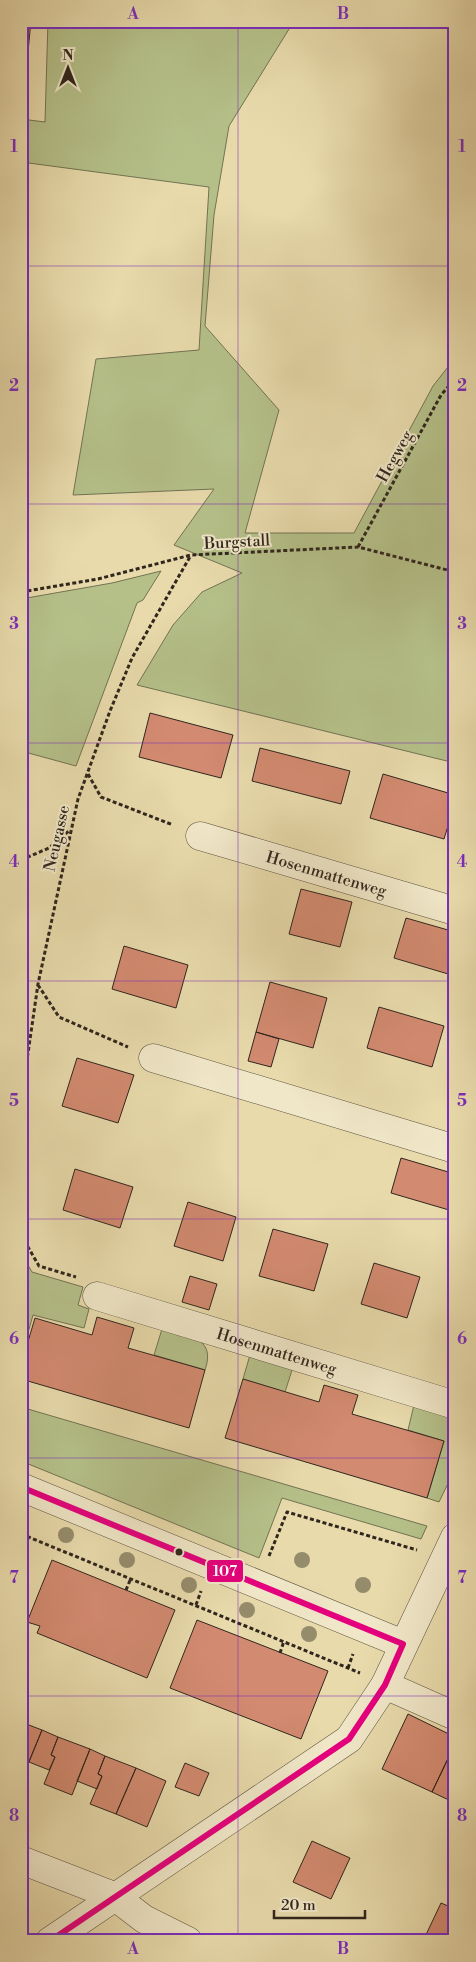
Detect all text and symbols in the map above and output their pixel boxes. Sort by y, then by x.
text: A [126,4,139,24]
text: B [337,4,349,24]
north arrow [42,42,92,92]
text: N [62,47,74,65]
text: 1 [10,137,18,157]
text: 1 [458,137,466,157]
text: 2 [9,376,19,396]
text: 2 [457,376,467,396]
street label: Hegweg [372,426,418,486]
street label: Burgstall [203,530,271,554]
text: 3 [9,614,19,634]
text: 3 [457,614,467,634]
street label: Neugasse [40,803,74,873]
street label: Hosenmattenweg [264,847,390,902]
text: 4 [9,852,20,872]
text: 4 [457,852,468,872]
text: 5 [9,1091,19,1111]
text: 5 [457,1091,467,1111]
street label: Hosenmattenweg [214,1324,340,1380]
text: 6 [9,1329,19,1349]
text: 6 [457,1329,467,1349]
unlabelled marker [174,1547,184,1557]
line badge: 107 [206,1559,244,1583]
text: 107 [213,1563,238,1581]
text: 7 [9,1568,19,1588]
text: 7 [457,1568,467,1588]
text: 8 [9,1806,19,1826]
text: 8 [457,1806,467,1826]
scale bar [274,1887,365,1919]
text: 20 m [281,1896,316,1915]
text: A [126,1939,139,1959]
text: B [337,1939,349,1959]

